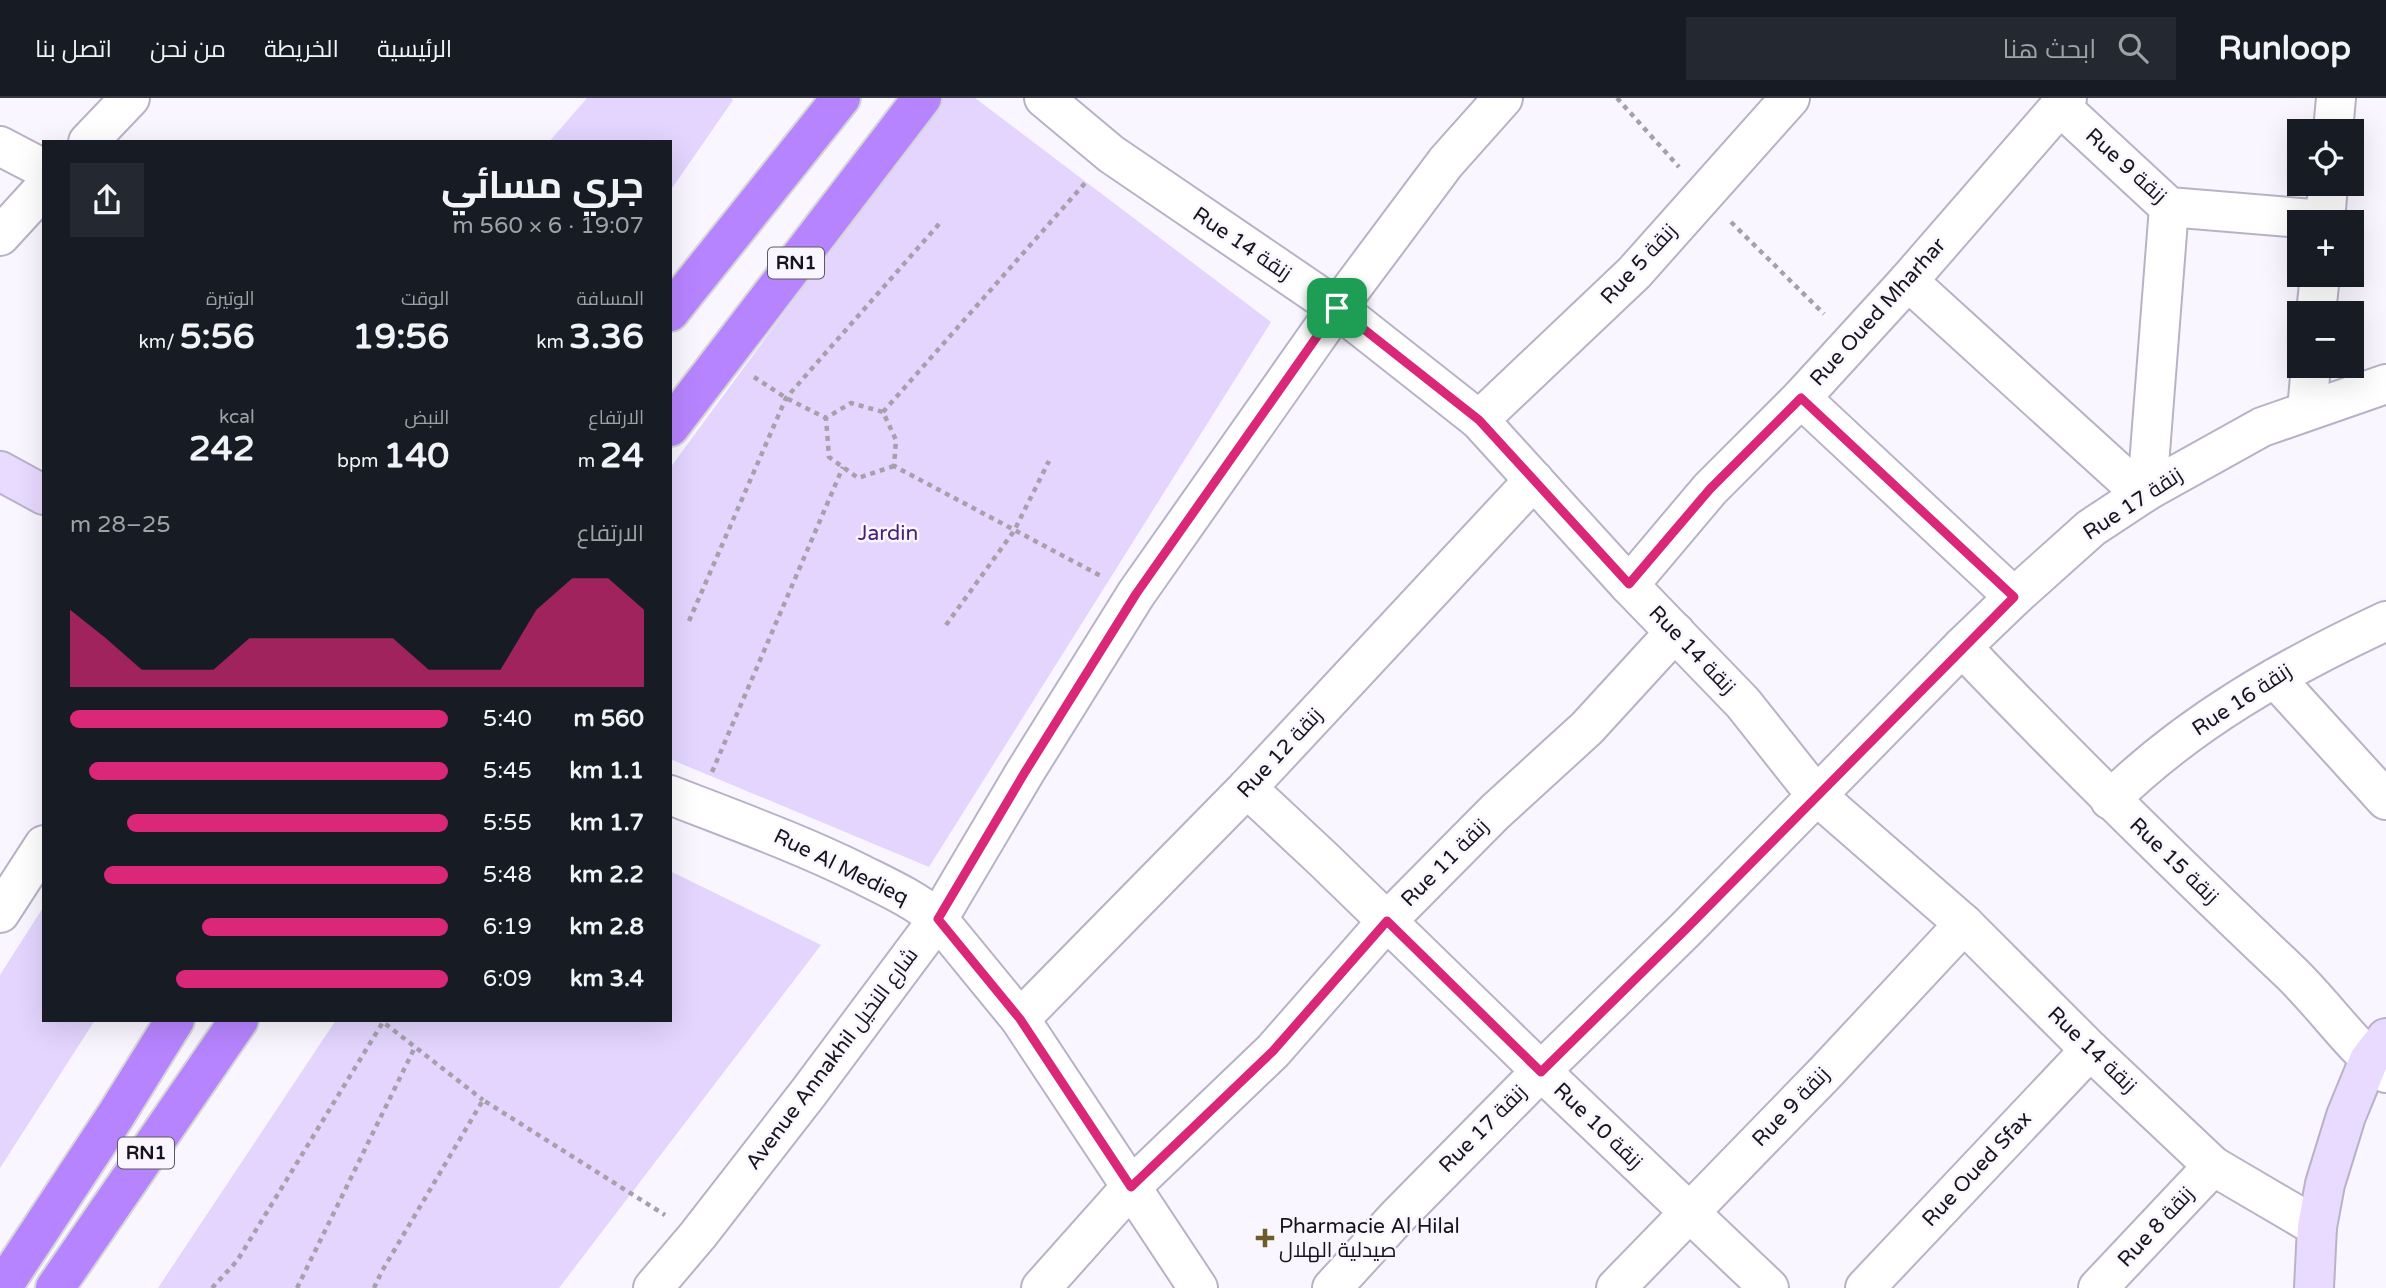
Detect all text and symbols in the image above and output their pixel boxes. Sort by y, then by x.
search box [1686,17,2176,80]
icon: search [2114,29,2152,67]
text: Runloop [2218,29,2351,68]
text: ابحث هنا [2003,34,2096,65]
text: اتصل بنا [35,35,112,64]
text: من نحن [150,35,226,64]
text: الخريطة [264,35,339,64]
text: الرئيسية [377,35,452,64]
map controls [2287,119,2364,378]
button: locate [2287,119,2364,196]
street label: Rue 9 زنقة [2080,123,2172,209]
button: share [70,163,144,237]
text: جري مسائي [441,163,644,209]
street label: Rue 14 زنقة [1188,202,1296,286]
button: + [2287,210,2364,287]
text: 19:07 · 6 × 560 m [452,212,644,240]
street label: Rue 5 زنقة [1596,219,1682,309]
street label: Rue Oued Mharhar [1805,233,1951,391]
road number: RN1 [768,248,824,279]
pin [1307,278,1367,338]
text: الوتيرة [206,288,255,310]
text: الوقت [401,288,449,310]
text: المسافة [576,288,644,310]
icon: arrive [1318,289,1356,327]
button: − [2287,301,2364,378]
text: 5:56 [180,316,255,358]
text: 19:56 [352,316,449,358]
text: 3.36 [569,316,644,358]
text: /km [138,331,180,353]
text: km [536,331,569,353]
text: kcal [219,406,255,428]
text: النبض [405,407,449,429]
text: الارتفاع [588,407,644,429]
text: 242 [189,428,255,470]
text: 140 [383,435,449,477]
text: 24 [600,435,644,477]
text: bpm [337,450,383,472]
text: m [578,450,600,472]
street label: Rue 17 زنقة [2079,463,2187,545]
text: 25–28 m [70,511,171,539]
text: الارتفاع [577,520,644,548]
park label: Jardin [858,521,918,546]
street label: Rue 14 زنقة [1644,600,1740,700]
street label: Rue 16 زنقة [2188,659,2296,741]
street label: Rue 12 زنقة [1232,703,1328,803]
text: 5:40 [483,705,532,733]
text: 560 m [574,705,644,733]
text: 5:45 [483,757,532,785]
text: 1.1 km [569,757,644,785]
text: 5:55 [483,809,532,837]
text: 1.7 km [570,809,644,837]
street label: Rue 15 زنقة [2124,813,2224,909]
street label: Rue 11 زنقة [1396,814,1494,912]
street label: Rue Al Medieq [770,824,912,910]
text: 5:48 [483,861,532,889]
text: 2.2 km [569,861,644,889]
text: 6:19 [483,913,532,941]
text: 2.8 km [570,913,644,941]
street label: Avenue Annakhil شارع النخيل [740,943,924,1175]
text: 6:09 [483,965,532,993]
text: 3.4 km [570,965,644,993]
street label: Rue 14 زنقة [2042,1002,2142,1098]
street label: Rue 9 زنقة [1747,1062,1835,1152]
street label: Rue 10 زنقة [1548,1078,1648,1174]
street label: Rue 17 زنقة [1434,1080,1532,1178]
street label: Rue Oued Sfax [1917,1106,2037,1232]
road number: RN1 [118,1138,174,1168]
street label: Rue 8 زنقة [2113,1182,2199,1272]
place label: Pharmacie Al Hilal صيدلية الهلال [1279,1214,1460,1263]
marker: Pharmacie Al Hilal صيدلية الهلال [1257,1230,1273,1246]

